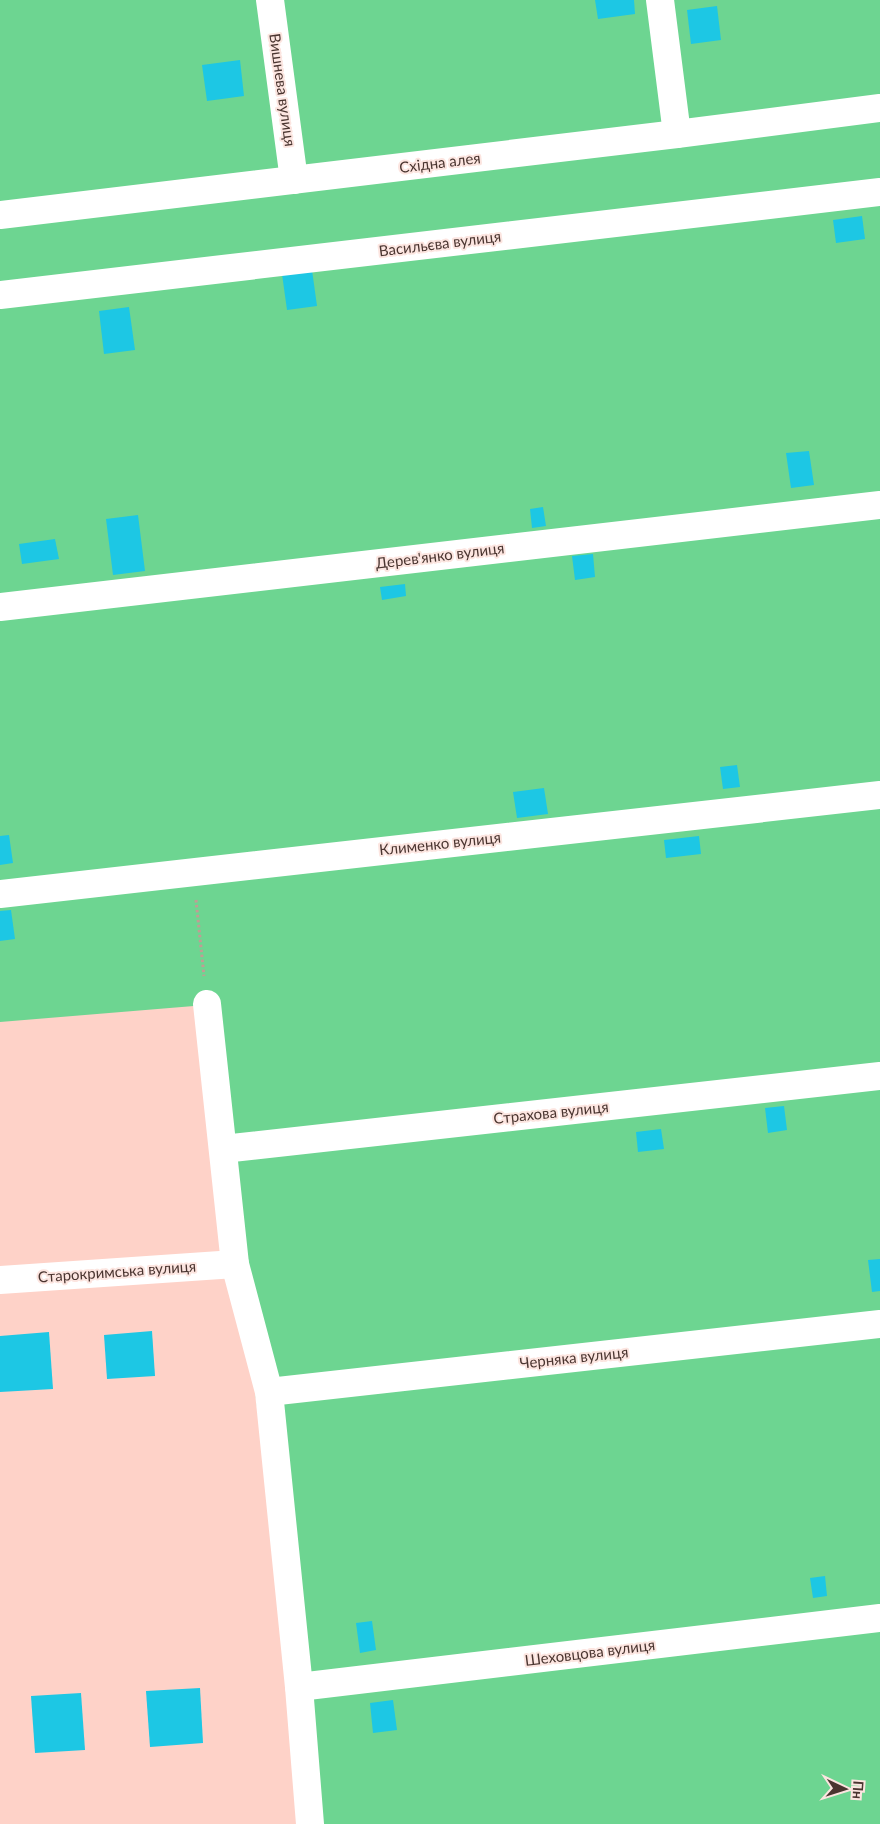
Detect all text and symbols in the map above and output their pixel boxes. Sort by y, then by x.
street label: Вишнева вулиця [266,32,300,147]
street label: Східна алея [398,148,481,176]
street label: Васильєва вулиця [378,227,502,259]
street label: Дерев'янко вулиця [375,538,505,572]
street label: Клименко вулиця [378,828,502,858]
street label: Страхова вулиця [492,1097,609,1127]
street label: Старокримська вулиця [37,1256,197,1286]
street label: Черняка вулиця [519,1342,629,1372]
street label: Шеховцова вулиця [524,1635,656,1669]
north arrow [820,1764,870,1814]
text: Пн [849,1780,868,1800]

